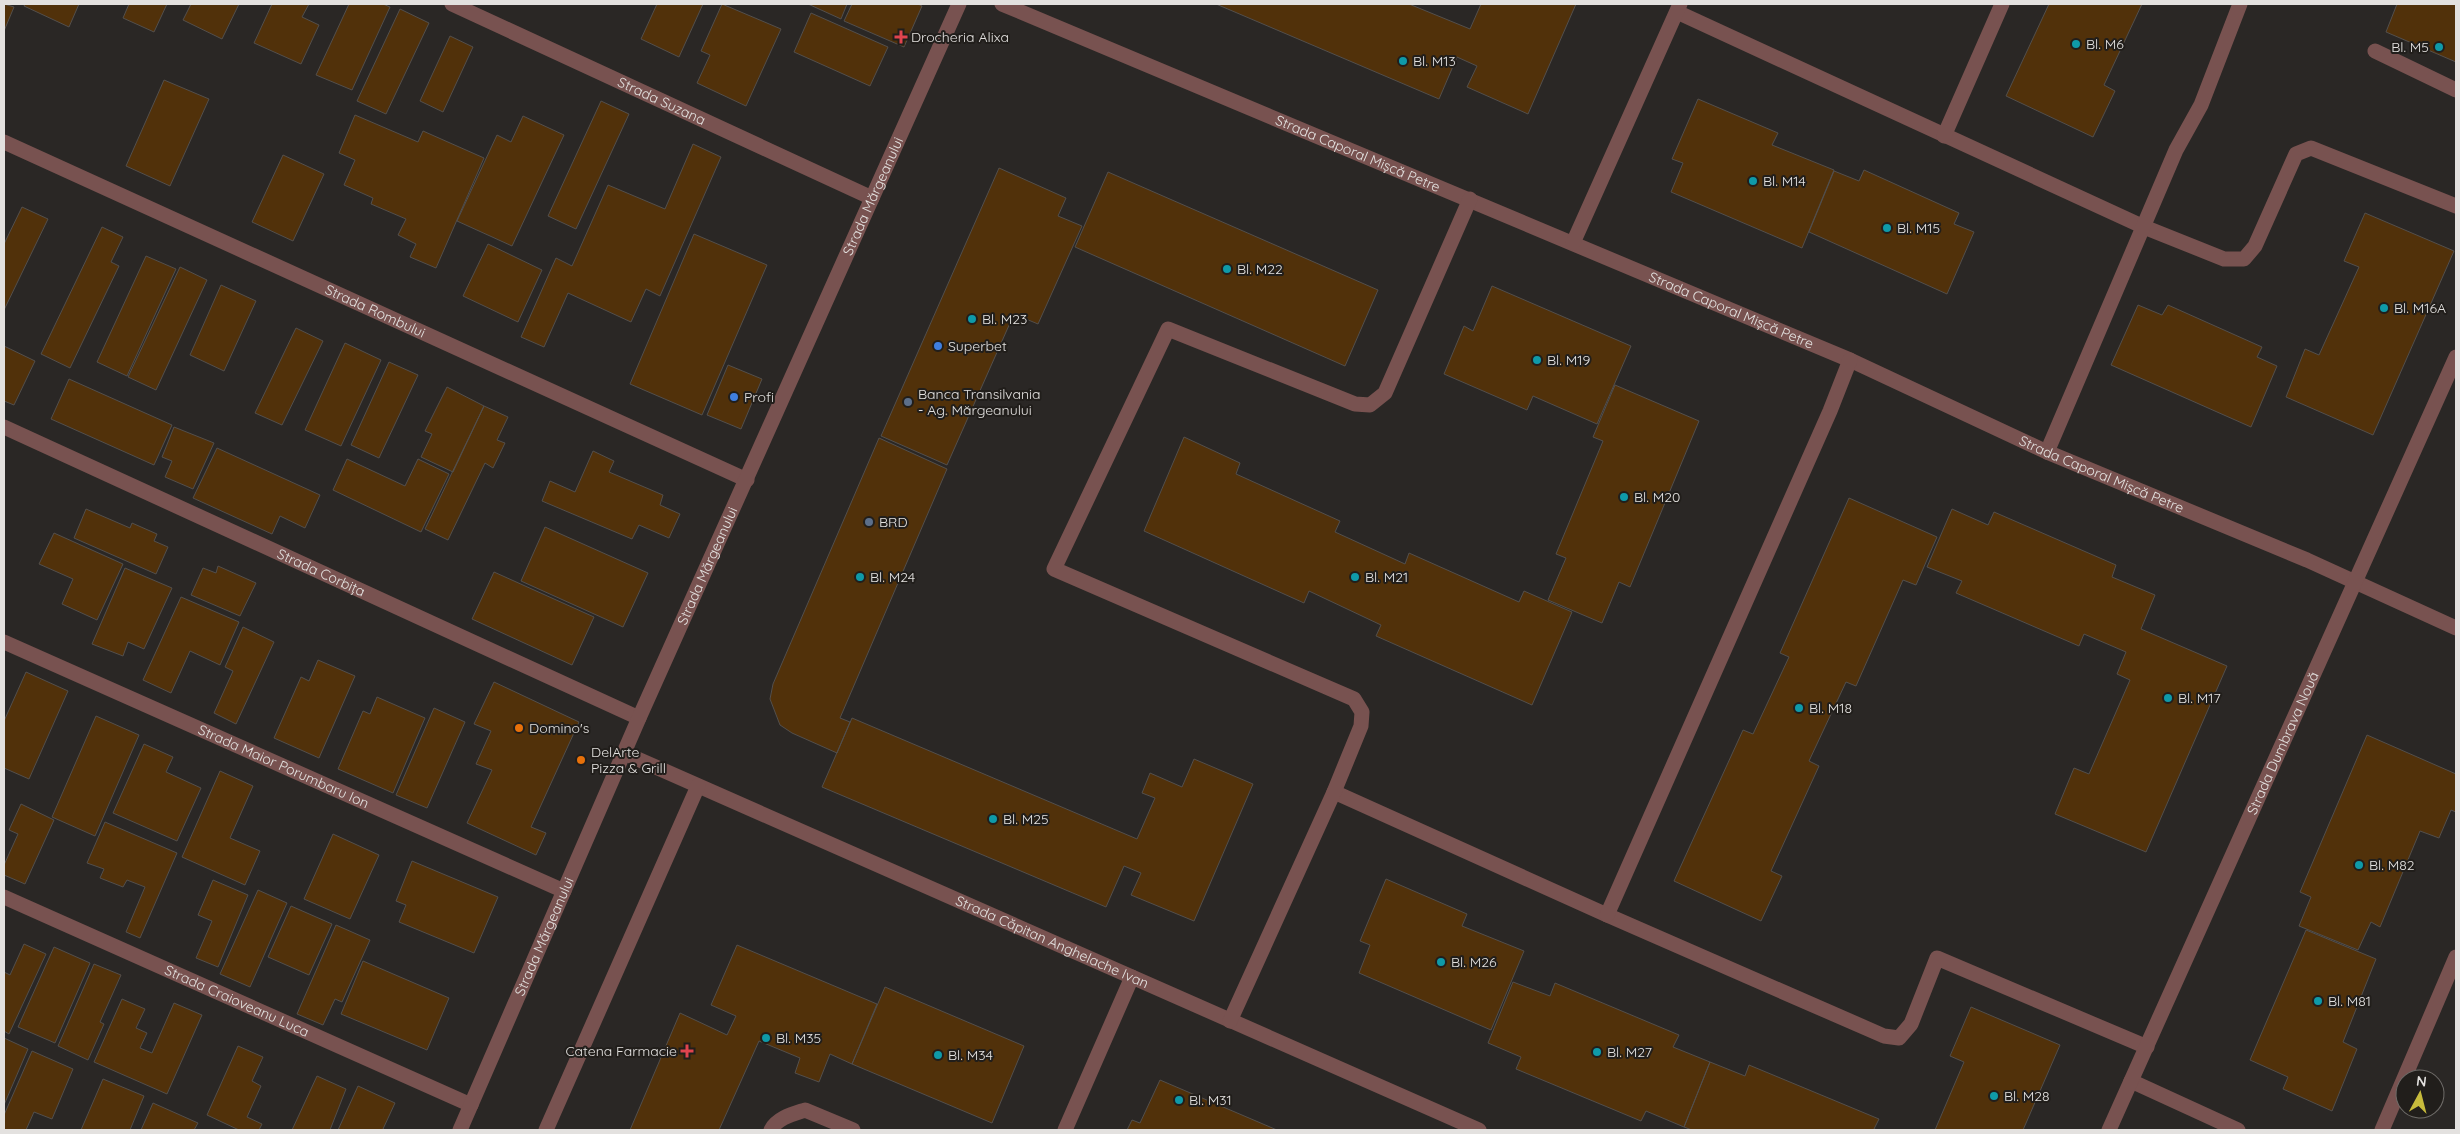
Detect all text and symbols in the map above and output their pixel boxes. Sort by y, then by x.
place label: Drocheria Alixa [911,28,1009,46]
marker: Drocheria Alixa [895,31,907,43]
place label: Bl. M6 [2086,35,2124,53]
marker: Bl. M6 [2070,38,2082,50]
place label: Bl. M5 [2391,38,2429,56]
marker: Bl. M5 [2433,41,2445,53]
place label: Bl. M13 [1413,52,1456,70]
marker: Bl. M13 [1397,55,1409,67]
street label: Strada Suzana [615,73,708,129]
street label: Strada Caporal Mișcă Petre [1273,111,1443,196]
street label: Strada Mărgeanului [839,134,907,258]
place label: Bl. M14 [1763,172,1806,190]
marker: Bl. M14 [1747,175,1759,187]
place label: Bl. M15 [1897,219,1940,237]
marker: Bl. M15 [1881,222,1893,234]
place label: Bl. M22 [1237,260,1283,278]
marker: Bl. M22 [1221,263,1233,275]
street label: Strada Caporal Mișcă Petre [1646,268,1817,353]
street label: Strada Rombului [322,280,428,342]
place label: Bl. M16A [2394,299,2446,317]
marker: Bl. M16A [2378,302,2390,314]
place label: Bl. M23 [982,310,1027,328]
marker: Bl. M23 [966,313,978,325]
place label: Superbet [948,337,1007,355]
marker: Superbet [932,340,944,352]
place label: Bl. M19 [1547,351,1590,369]
marker: Bl. M19 [1531,354,1543,366]
place label: Banca Transilvania - Ag. Mărgeanului [918,385,1041,419]
place label: Profi [744,388,774,406]
marker: Profi [728,391,740,403]
marker: Banca Transilvania - Ag. Mărgeanului [902,396,914,408]
street label: Strada Caporal Mișcă Petre [2016,431,2187,517]
place label: Bl. M20 [1634,488,1680,506]
marker: Bl. M20 [1618,491,1630,503]
street label: Strada Mărgeanului [673,504,742,628]
place label: BRD [879,513,908,531]
marker: BRD [863,516,875,528]
street label: Strada Corbița [274,544,368,600]
place label: Bl. M24 [870,568,915,586]
place label: Bl. M21 [1365,568,1408,586]
marker: Bl. M24 [854,571,866,583]
marker: Bl. M21 [1349,571,1361,583]
street label: Strada Dumbrava Nouă [2243,669,2323,818]
place label: Bl. M17 [2178,689,2221,707]
marker: Bl. M17 [2162,692,2174,704]
place label: Bl. M18 [1809,699,1852,717]
marker: Bl. M18 [1793,702,1805,714]
place label: Domino's [529,719,589,737]
street label: Strada Maior Porumbaru Ion [195,721,372,812]
marker: Domino's [513,722,525,734]
place label: DelArte Pizza & Grill [591,743,666,777]
marker: DelArte Pizza & Grill [575,754,587,766]
place label: Bl. M25 [1003,810,1049,828]
marker: Bl. M25 [987,813,999,825]
place label: Bl. M82 [2369,856,2415,874]
marker: Bl. M82 [2353,859,2365,871]
street label: Strada Mărgeanului [510,874,578,999]
street label: Strada Căpitan Anghelache Ivan [953,891,1152,992]
place label: Bl. M26 [1451,953,1497,971]
marker: Bl. M26 [1435,956,1447,968]
street label: Strada Craioveanu Luca [162,961,312,1041]
place label: Bl. M81 [2328,992,2371,1010]
marker: Bl. M81 [2312,995,2324,1007]
place label: Bl. M35 [776,1029,821,1047]
marker: Bl. M35 [760,1032,772,1044]
place label: Catena Farmacie [565,1042,677,1060]
place label: Bl. M27 [1607,1043,1652,1061]
marker: Catena Farmacie [681,1045,693,1057]
place label: Bl. M34 [948,1046,993,1064]
marker: Bl. M27 [1591,1046,1603,1058]
marker: Bl. M34 [932,1049,944,1061]
north arrow [2395,1069,2445,1119]
text: N [2415,1072,2428,1091]
place label: Bl. M28 [2004,1087,2050,1105]
marker: Bl. M28 [1988,1090,2000,1102]
place label: Bl. M31 [1189,1091,1232,1109]
marker: Bl. M31 [1173,1094,1185,1106]

